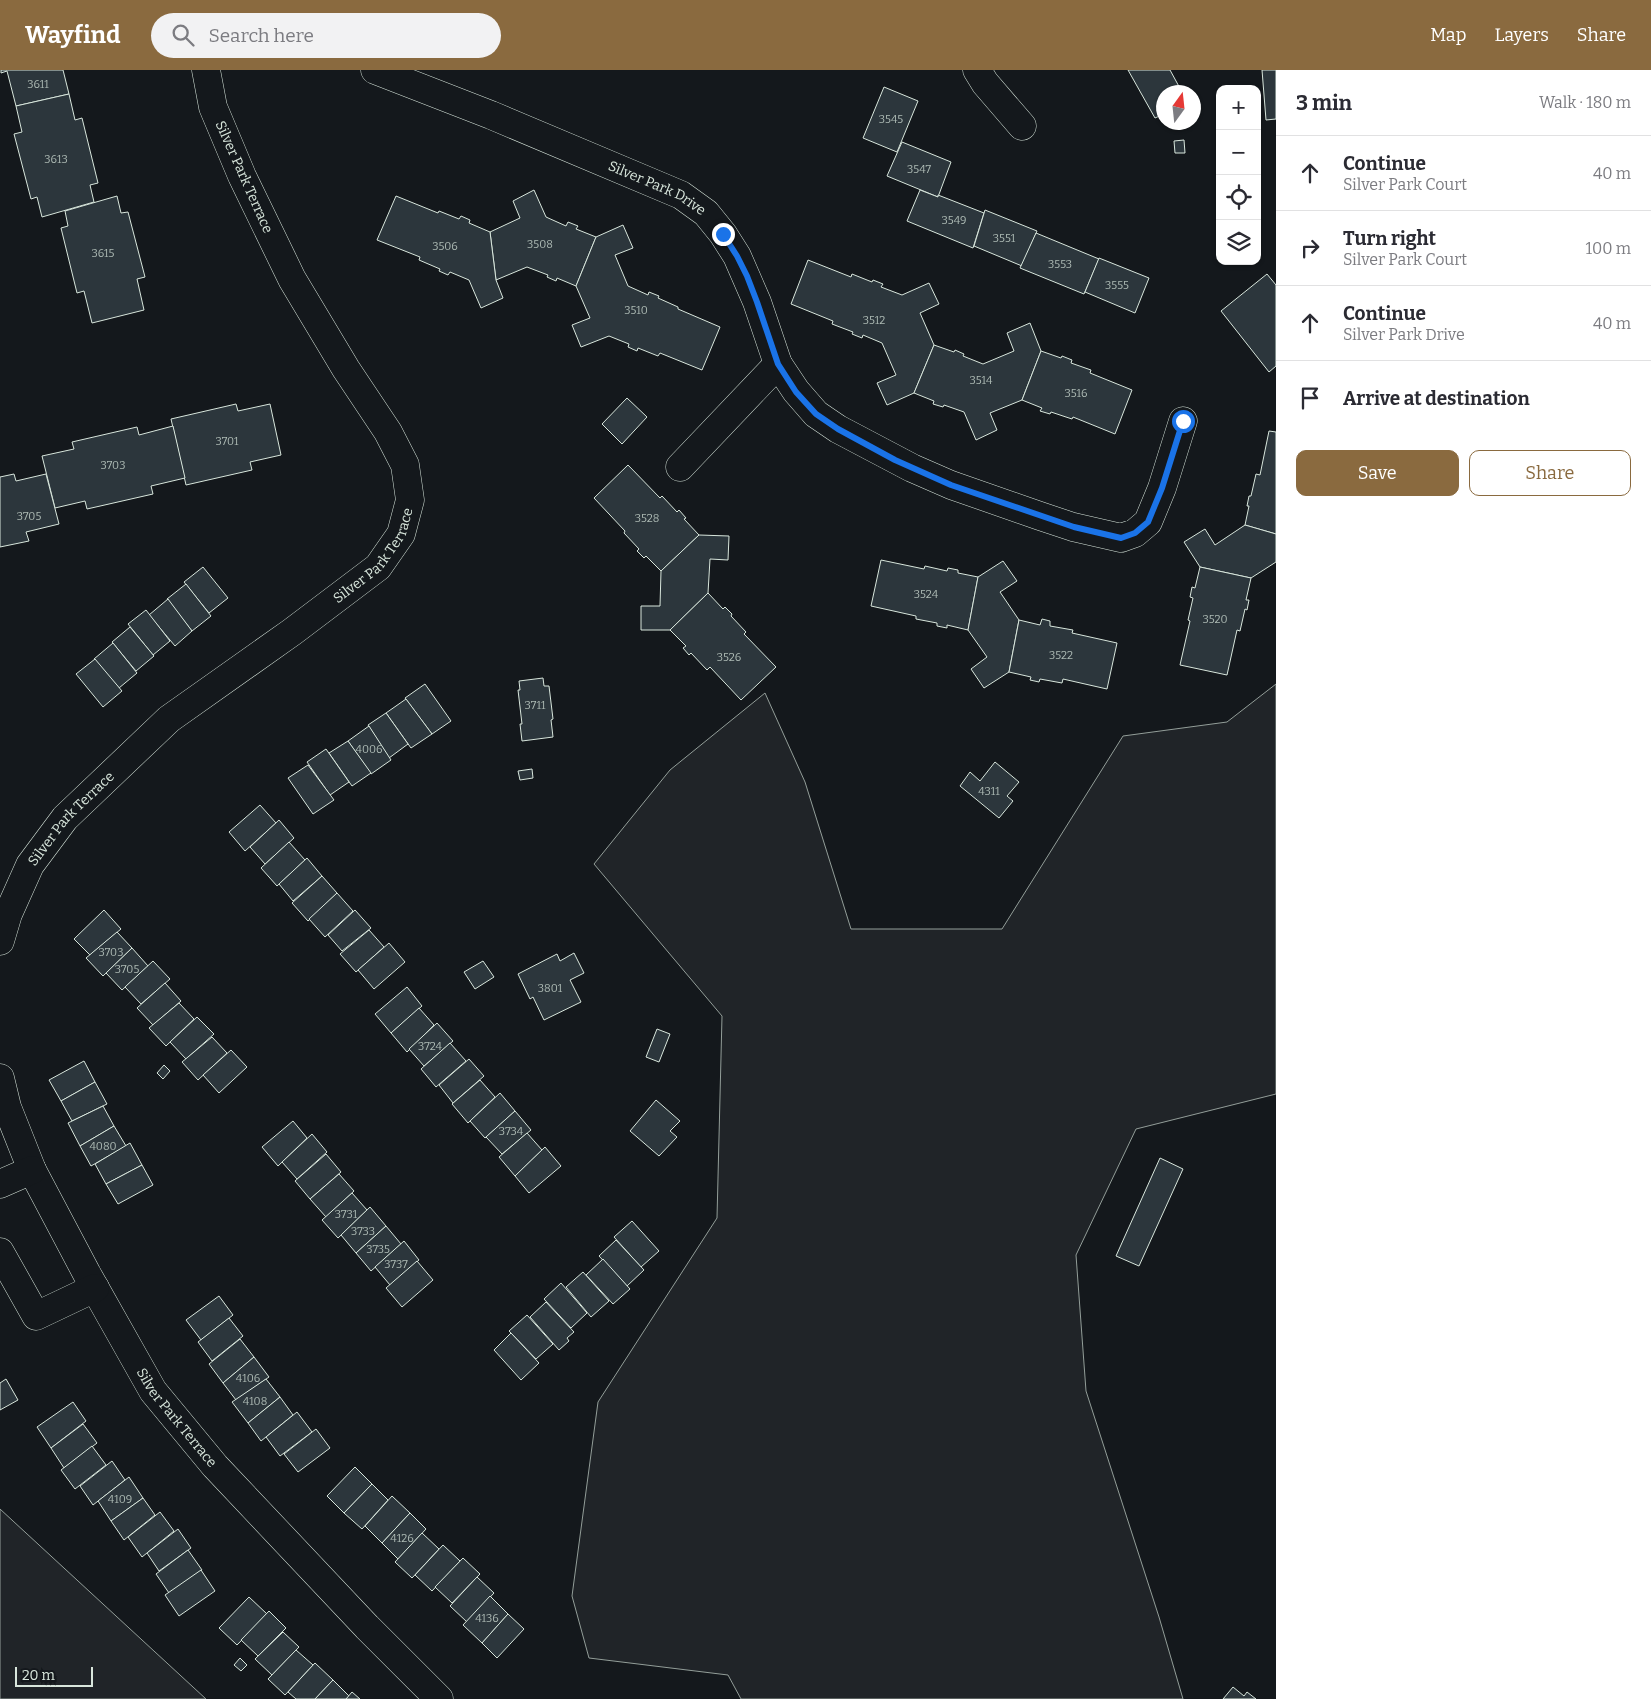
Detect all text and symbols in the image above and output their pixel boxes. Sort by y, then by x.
search box [151,13,501,58]
text: Wayfind [25,21,121,49]
icon: search [169,21,197,49]
text: Search here [209,24,314,47]
text: Map [1430,24,1466,46]
text: Layers [1494,24,1549,46]
text: Share [1577,24,1626,46]
house number: 3611 [27,78,49,91]
north arrow [1156,85,1201,130]
map controls [1216,85,1261,265]
button: + [1216,85,1261,130]
text: 3 min [1296,90,1352,116]
text: Walk · 180 m [1539,93,1631,112]
house number: 3545 [879,113,903,126]
street label: Silver Park Terrace [212,118,276,236]
button: − [1216,130,1261,175]
text: Continue [1343,152,1426,175]
house number: 3613 [44,153,68,166]
street label: Silver Park Drive [606,157,709,219]
icon: ahead [1296,159,1324,187]
house number: 3547 [907,163,931,176]
text: 40 m [1593,164,1631,183]
button: locate [1216,175,1261,220]
text: Silver Park Court [1343,175,1467,194]
house number: 3549 [941,214,967,227]
button: layers [1216,220,1261,265]
route end [712,223,735,246]
text: Turn right [1343,227,1436,250]
house number: 3551 [993,232,1016,245]
icon: right [1296,234,1324,262]
house number: 3508 [527,238,553,251]
text: 100 m [1586,239,1631,258]
house number: 3506 [432,240,458,253]
house number: 3615 [92,247,115,260]
text: Silver Park Court [1343,250,1467,269]
house number: 3553 [1048,258,1072,271]
house number: 3555 [1105,279,1129,292]
text: Continue [1343,302,1426,325]
house number: 3510 [624,304,648,317]
icon: ahead [1296,309,1324,337]
house number: 3512 [863,314,885,327]
text: 40 m [1593,314,1631,333]
text: Silver Park Drive [1343,325,1465,344]
house number: 3514 [970,374,993,387]
icon: arrive [1296,384,1324,412]
house number: 3516 [1065,387,1087,400]
text: Arrive at destination [1343,387,1530,410]
route start [1172,410,1195,433]
house number: 3701 [215,435,239,448]
button: Save [1296,450,1459,496]
button: Share [1469,450,1631,496]
house number: 3703 [101,459,125,472]
street label: Silver Park Terrace [330,506,416,606]
house number: 3705 [17,510,41,523]
house number: 3528 [635,512,659,525]
house number: 3524 [914,588,939,601]
house number: 3520 [1203,613,1228,626]
house number: 3522 [1049,649,1073,662]
house number: 3526 [717,651,741,664]
house number: 3711 [525,699,546,712]
house number: 4006 [356,743,382,756]
street label: Silver Park Terrace [24,768,117,869]
house number: 4311 [978,785,1000,798]
house number: 3703 [99,946,123,959]
house number: 3705 [115,963,139,976]
house number: 3801 [538,982,563,995]
house number: 3724 [418,1040,443,1053]
house number: 3734 [499,1125,524,1138]
house number: 4080 [89,1140,117,1153]
house number: 3731 [335,1208,358,1221]
house number: 3733 [351,1225,375,1238]
house number: 3735 [366,1243,390,1256]
house number: 3737 [384,1258,408,1271]
street label: Silver Park Terrace [133,1365,221,1470]
house number: 4106 [236,1372,260,1385]
house number: 4108 [243,1395,267,1408]
house number: 4109 [108,1493,132,1506]
house number: 4126 [390,1532,414,1545]
house number: 4136 [475,1612,499,1625]
scale bar [15,1664,92,1687]
text: 20 m [22,1667,55,1684]

